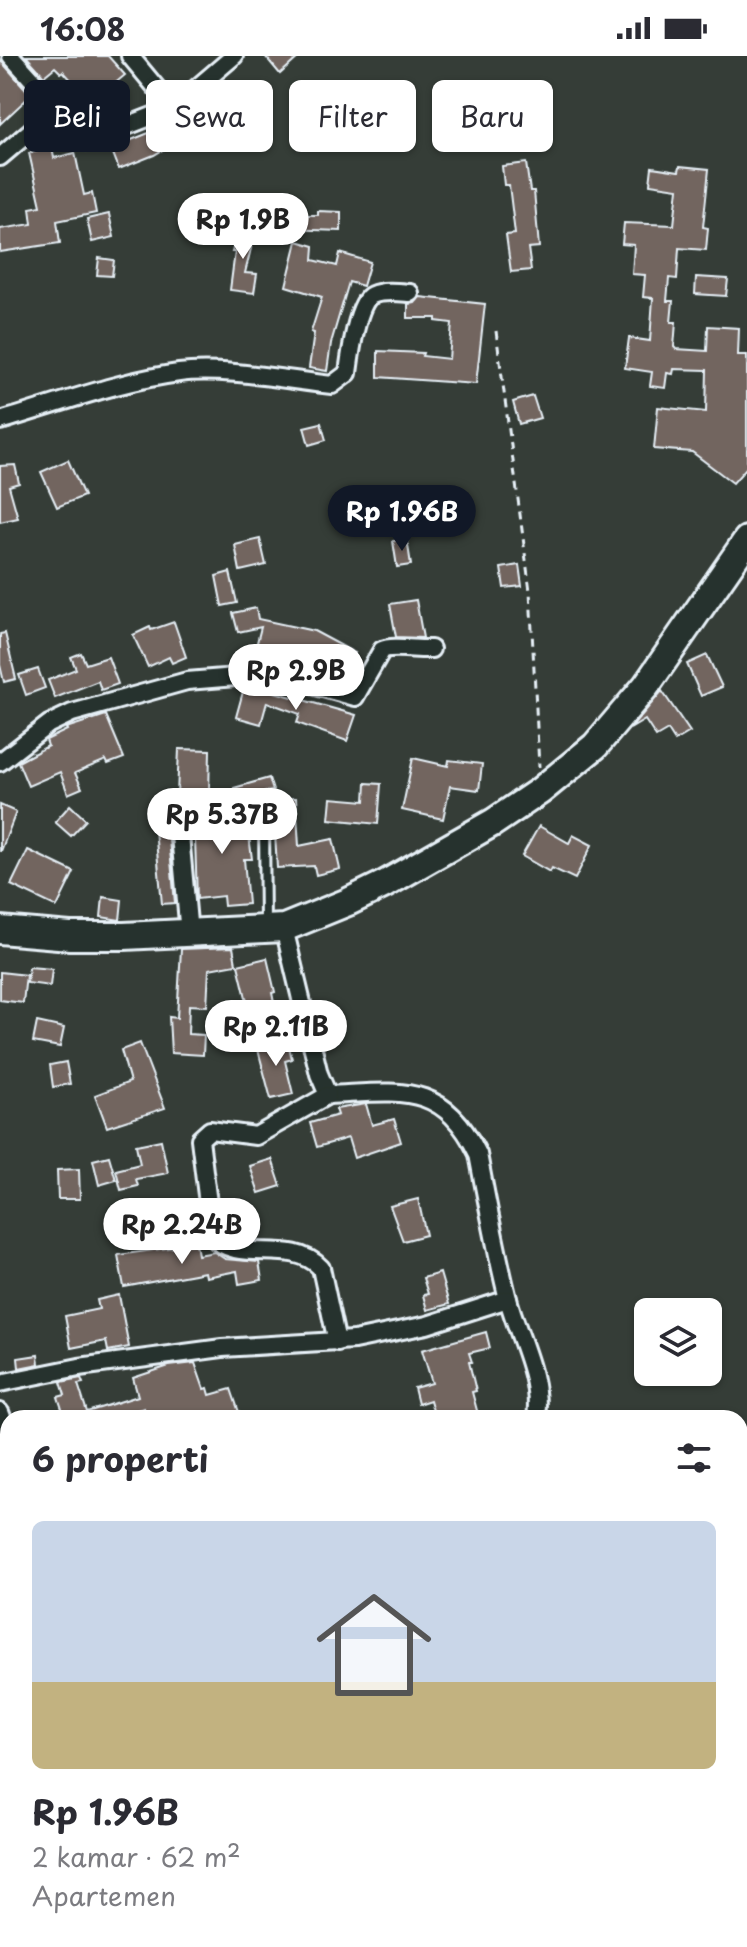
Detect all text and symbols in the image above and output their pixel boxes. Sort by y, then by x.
text: 16:08 [40,6,125,51]
chip: Beli [24,80,130,152]
chip: Sewa [146,80,273,152]
chip: Filter [289,80,416,152]
chip: Baru [432,80,553,152]
pin: Rp 1.9B [169,193,317,261]
text: Rp 1.9B [196,199,290,238]
pin: Rp 1.96B [319,485,485,553]
text: Rp 1.96B [346,491,458,530]
pin: Rp 2.9B [222,644,370,712]
text: Rp 2.9B [246,650,346,689]
pin: Rp 5.37B [139,788,305,856]
text: Rp 5.37B [165,794,279,833]
pin: Rp 2.11B [193,1000,359,1068]
text: Rp 2.11B [223,1006,329,1045]
pin: Rp 2.24B [99,1198,265,1266]
text: Rp 2.24B [121,1204,243,1243]
map controls [634,1298,722,1386]
button: layers [634,1298,722,1386]
text: 6 properti [32,1432,208,1484]
icon: filters [672,1436,716,1480]
icon: home [302,1573,446,1717]
text: Rp 1.96B [32,1785,179,1837]
text: 2 kamar · 62 m² [32,1837,241,1876]
text: Apartemen [32,1876,176,1915]

